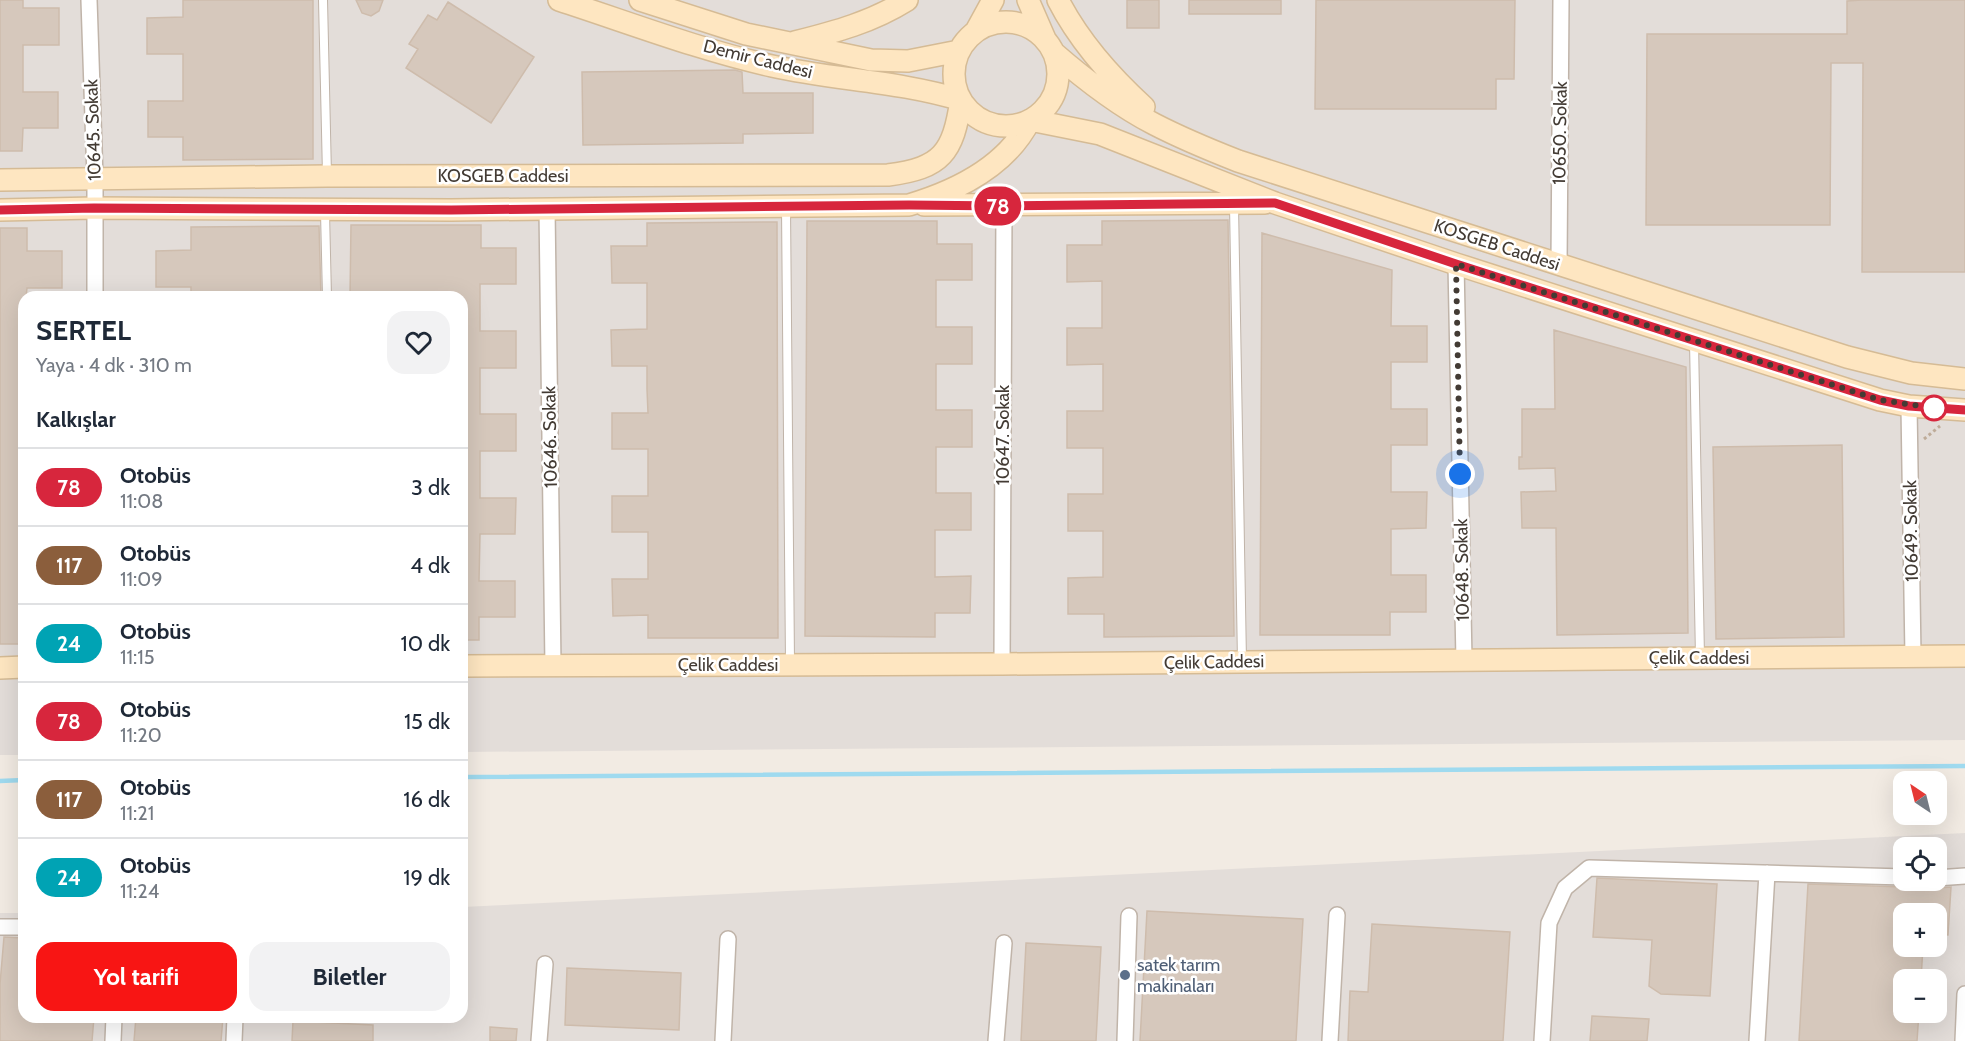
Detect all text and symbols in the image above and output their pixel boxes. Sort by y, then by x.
street label: Demir Caddesi [701,35,815,83]
street label: 10645. Sokak [80,78,106,181]
street label: 10650. Sokak [1548,80,1572,185]
street label: KOSGEB Caddesi [437,165,569,187]
line badge: 78 [971,186,1025,226]
text: 78 [986,194,1010,219]
street label: KOSGEB Caddesi [1431,214,1563,276]
button: heart [387,311,450,374]
text: SERTEL [36,313,131,347]
text: Yaya · 4 dk · 310 m [36,353,192,377]
street label: 10647. Sokak [992,384,1014,485]
street label: 10646. Sokak [538,385,562,488]
unlabelled marker [1921,395,1947,421]
text: Kalkışlar [36,406,116,433]
your location [1445,459,1475,489]
text: Otobüs [120,462,191,489]
text: 3 dk [411,474,450,501]
text: 78 [57,475,81,500]
street label: 10649. Sokak [1899,479,1923,582]
text: 11:08 [120,489,163,513]
street label: 10648. Sokak [1450,517,1474,622]
text: Otobüs [120,540,191,567]
text: 4 dk [410,552,450,579]
text: 117 [56,553,82,578]
text: 11:09 [120,567,163,591]
text: Otobüs [120,618,191,645]
text: 10 dk [400,630,450,657]
text: 24 [57,631,81,656]
text: 11:15 [120,645,155,669]
street label: Çelik Caddesi [1649,647,1749,669]
street label: Çelik Caddesi [1164,650,1264,674]
street label: Çelik Caddesi [678,654,778,676]
text: Otobüs [120,696,191,723]
text: 15 dk [404,708,450,735]
text: 78 [57,709,81,734]
text: 11:20 [120,723,162,747]
north arrow [1893,771,1947,825]
map controls [1893,771,1947,1023]
text: Otobüs [120,774,191,801]
text: 16 dk [403,786,450,813]
text: 117 [56,787,82,812]
text: 11:21 [120,801,154,825]
button: locate [1893,837,1947,891]
text: Otobüs [120,852,191,879]
text: 19 dk [403,864,450,891]
text: 24 [57,865,81,890]
text: 11:24 [120,879,159,903]
button: + [1893,903,1947,957]
button: Yol tarifi [36,942,237,1011]
button: Biletler [249,942,450,1011]
place label: satek tarım makinaları [1137,954,1220,997]
marker: satek tarım makinaları [1118,968,1132,982]
button: − [1893,969,1947,1023]

